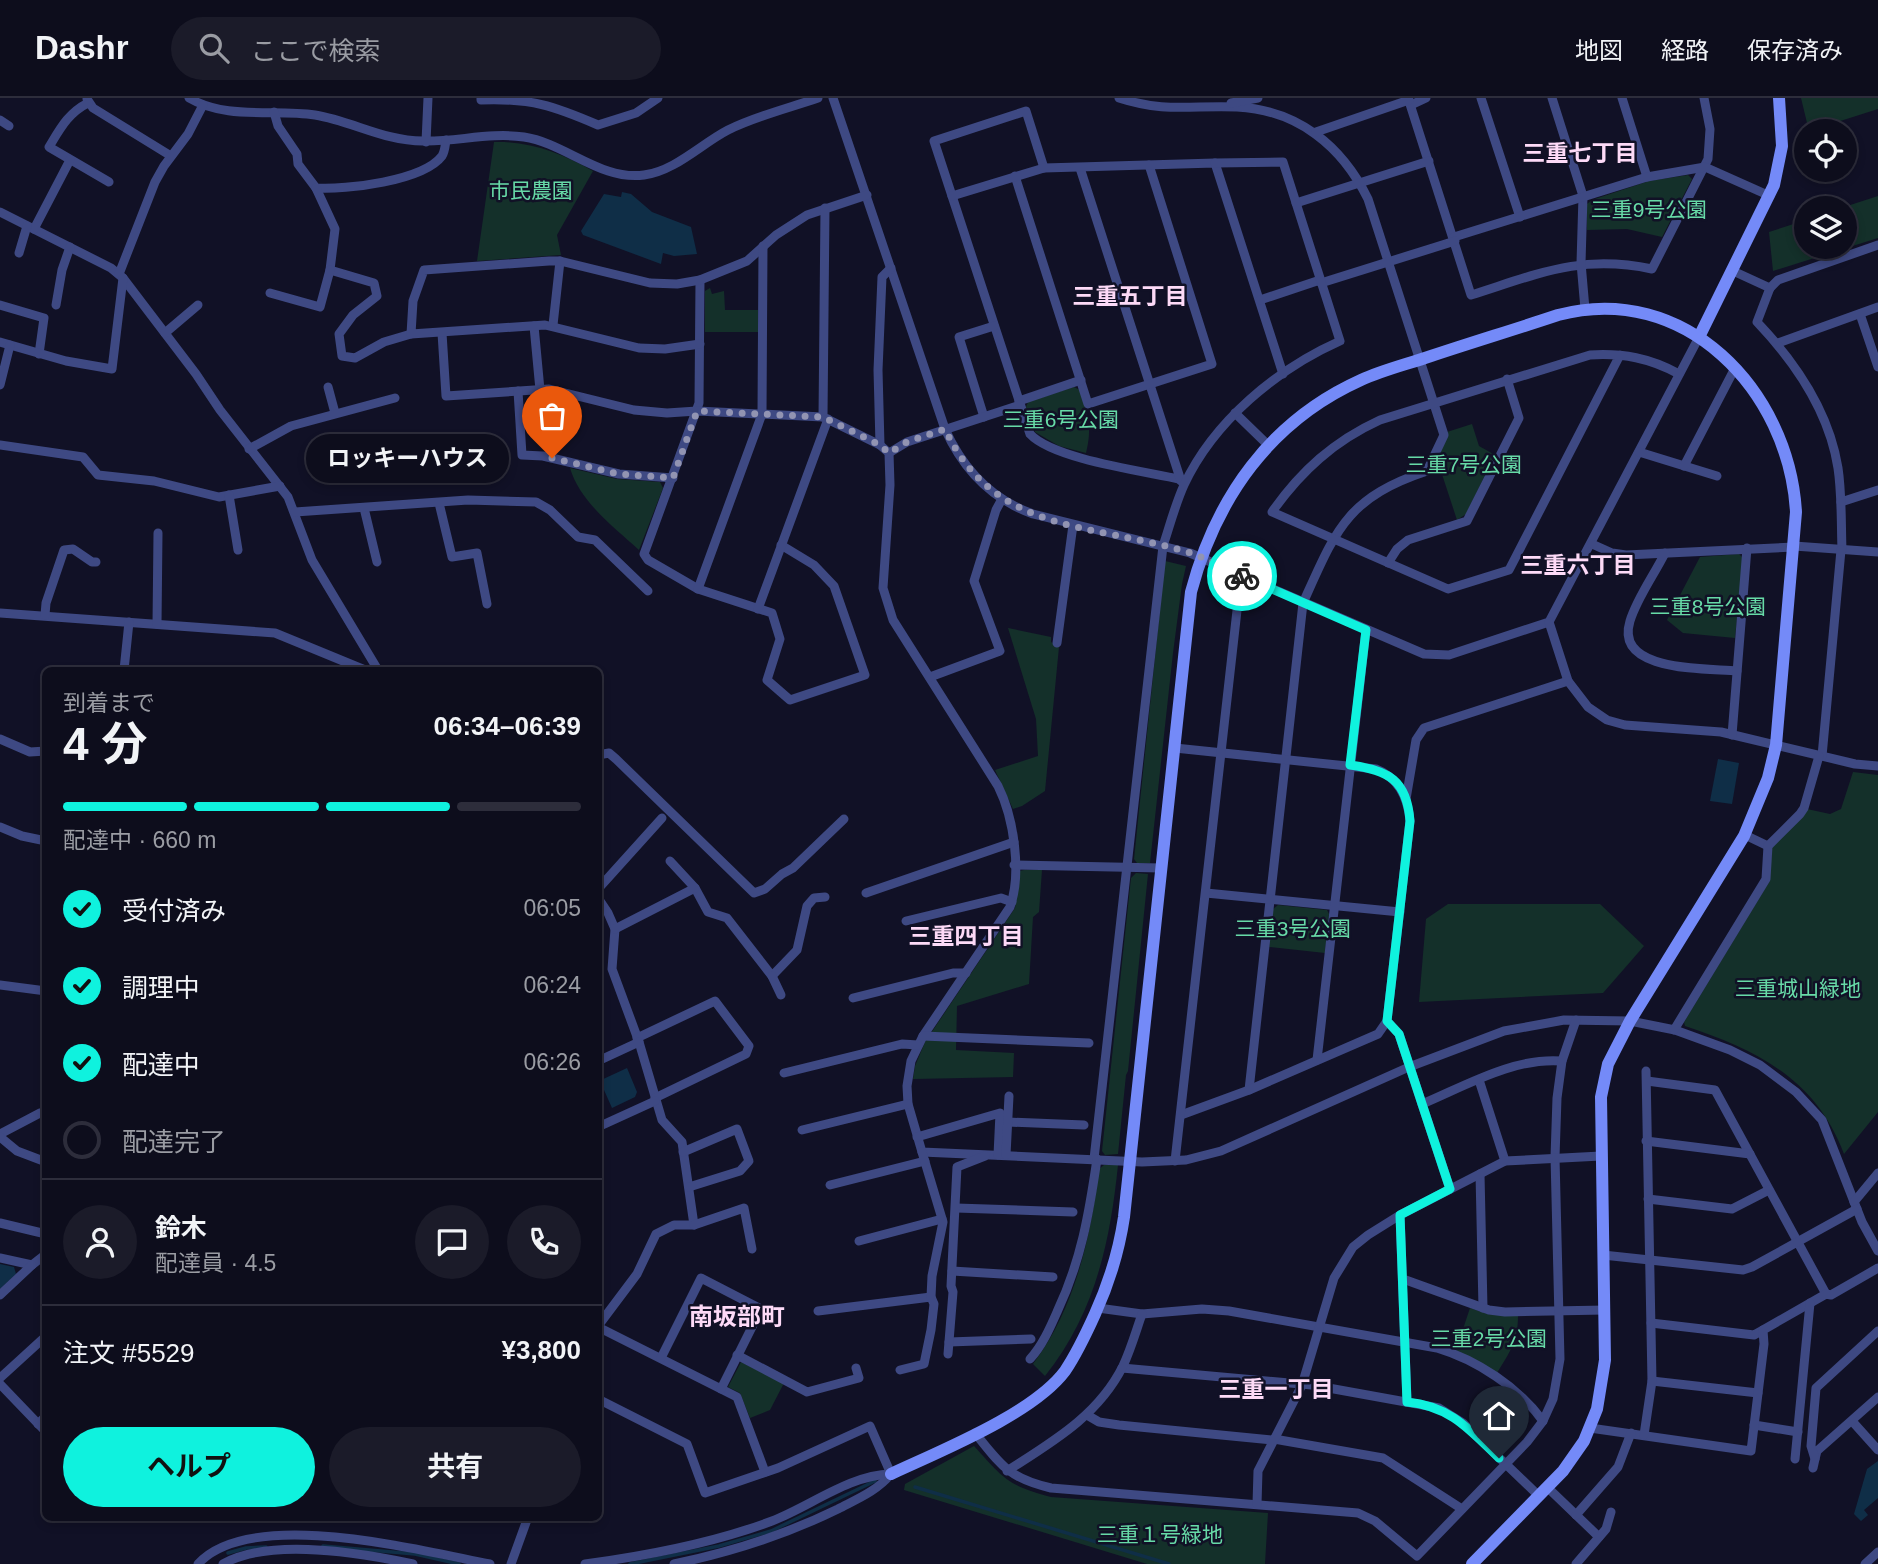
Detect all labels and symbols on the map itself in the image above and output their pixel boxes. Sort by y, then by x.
district label: 三重七丁目 [1523,140,1638,166]
park label: 市民農園 [489,179,573,202]
park label: 三重9号公園 [1591,198,1707,221]
district label: 三重五丁目 [1073,283,1188,309]
pin [522,386,582,458]
park label: 三重6号公園 [1003,408,1119,431]
callout: ロッキーハウス [307,434,510,482]
park label: 三重7号公園 [1406,453,1522,476]
courier [1207,541,1277,611]
district label: 三重六丁目 [1521,552,1636,578]
park label: 三重8号公園 [1650,595,1766,618]
park label: 三重3号公園 [1235,917,1351,940]
district label: 三重四丁目 [909,923,1024,949]
park label: 三重城山緑地 [1735,977,1861,1000]
district label: 南坂部町 [689,1303,785,1330]
park label: 三重2号公園 [1431,1327,1547,1350]
district label: 三重一丁目 [1219,1376,1334,1402]
pin [1469,1386,1529,1458]
park label: 三重１号緑地 [1097,1523,1223,1546]

